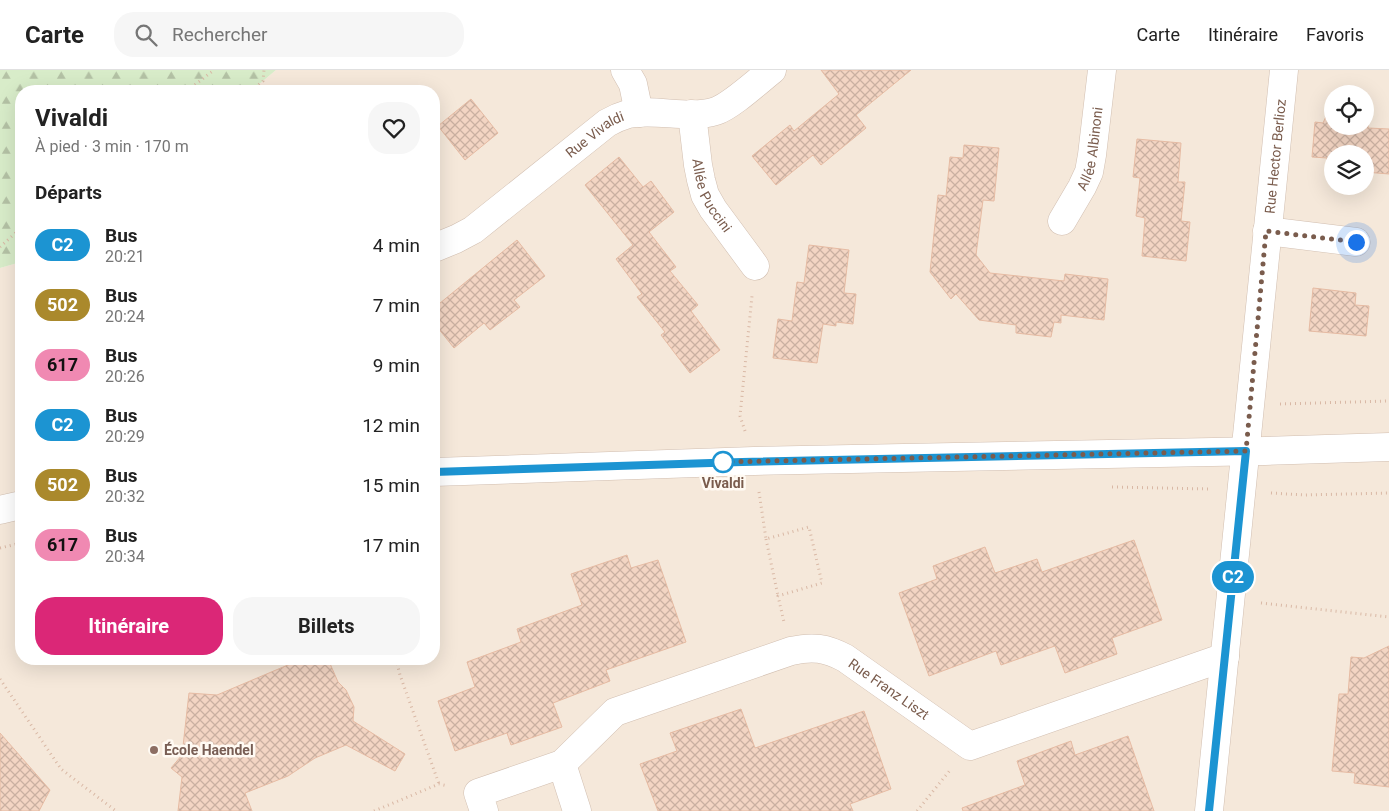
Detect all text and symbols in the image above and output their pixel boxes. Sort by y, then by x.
search box [114,12,464,57]
text: Carte [25,21,84,49]
icon: search [132,21,160,49]
text: Rechercher [172,23,267,46]
text: Carte [1137,24,1180,45]
text: Itinéraire [1208,24,1278,45]
text: Favoris [1306,24,1364,45]
map controls [1324,85,1374,195]
button: locate [1324,85,1374,135]
street label: Rue Hector Berlioz [1261,98,1289,214]
button: heart [368,102,420,154]
text: Vivaldi [35,104,108,132]
street label: Allée Albinoni [1074,106,1106,193]
street label: Rue Vivaldi [562,108,626,161]
text: À pied · 3 min · 170 m [35,137,189,156]
button: layers [1324,145,1374,195]
street label: Allée Puccini [689,158,735,235]
text: Départs [35,181,102,204]
text: Bus [105,224,138,247]
your location [1344,230,1369,255]
text: C2 [51,234,74,255]
text: 4 min [373,234,420,257]
text: 20:21 [105,247,145,266]
text: Bus [105,284,138,307]
text: 502 [47,294,78,315]
text: 7 min [373,294,420,317]
text: 20:24 [105,307,145,326]
text: Bus [105,344,138,367]
text: 617 [47,354,78,375]
text: 9 min [373,354,420,377]
text: 20:26 [105,367,145,386]
text: Bus [105,404,138,427]
text: C2 [51,414,74,435]
text: 12 min [362,414,420,437]
text: 20:29 [105,427,145,446]
marker: Vivaldi [712,451,734,473]
text: Bus [105,464,138,487]
text: 502 [47,474,78,495]
text: 15 min [362,474,420,497]
place label: Vivaldi [702,475,744,491]
text: 20:32 [105,487,145,506]
text: Bus [105,524,138,547]
text: 617 [47,534,78,555]
text: 17 min [362,534,420,557]
text: 20:34 [105,547,145,566]
line badge: C2 [1210,561,1256,593]
text: C2 [1222,566,1244,587]
button: Itinéraire [35,597,223,655]
button: Billets [233,597,420,655]
street label: Rue Franz Liszt [846,655,933,723]
place label: École Haendel [164,741,254,758]
marker: École Haendel [148,744,160,756]

